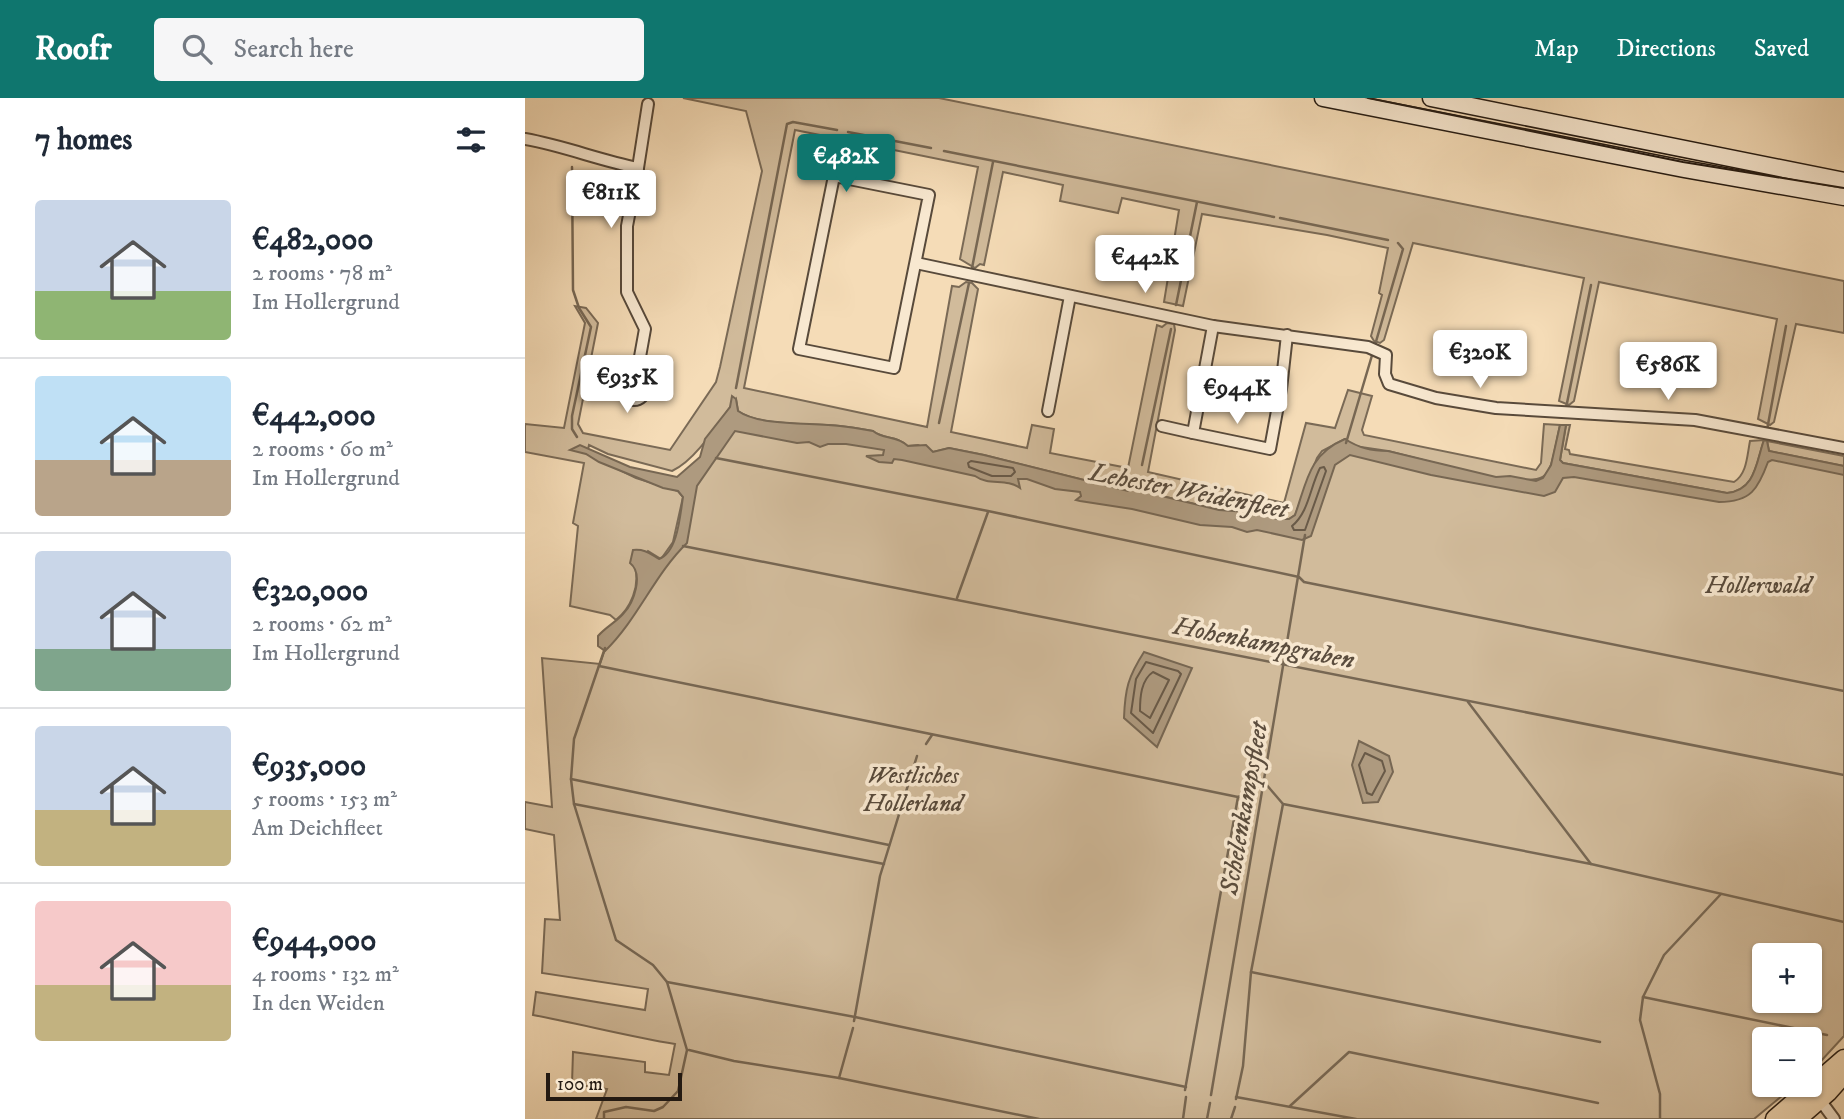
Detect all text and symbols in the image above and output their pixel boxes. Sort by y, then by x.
search box [154,18,644,81]
text: Roofr [35,29,112,70]
icon: search [178,30,216,68]
text: Search here [234,33,354,66]
text: Map [1534,34,1579,64]
text: Directions [1617,34,1716,64]
text: Saved [1754,34,1809,64]
icon: filters [452,121,490,159]
text: 7 homes [35,122,132,159]
pin: €482K [797,134,895,194]
text: €482K [813,142,879,171]
pin: €811K [562,170,660,230]
text: €811K [582,178,640,207]
text: €482,000 [252,222,373,259]
icon: home [91,228,175,312]
pin: €442K [1096,236,1194,295]
text: €442K [1111,243,1179,272]
text: 2 rooms · 78 m² [252,259,392,288]
text: Im Hollergrund [252,288,400,317]
pin: €320K [1431,330,1529,390]
text: €320K [1449,338,1511,367]
pin: €586K [1619,342,1717,402]
text: €586K [1636,350,1700,379]
pin: €935K [578,356,676,415]
text: €935K [596,363,658,392]
pin: €944K [1188,366,1286,426]
text: €944K [1203,374,1271,403]
text: €442,000 [252,398,376,435]
icon: home [91,404,175,488]
text: 2 rooms · 60 m² [252,435,393,464]
water label: Lehester Weidenfleet [1085,456,1293,527]
text: Im Hollergrund [252,464,400,493]
park label: Hollerwald [1704,571,1814,601]
text: €320,000 [252,573,368,610]
icon: home [91,579,175,663]
text: 2 rooms · 62 m² [252,610,392,639]
water label: Hohenkampgraben [1169,610,1357,677]
text: Im Hollergrund [252,639,400,668]
water label: Schelenkampsfleet [1213,717,1276,898]
text: €935,000 [252,748,366,785]
icon: home [91,754,175,838]
park label: Westliches Hollerland [863,761,966,819]
text: 5 rooms · 153 m² [252,785,397,814]
text: Am Deichfleet [252,814,383,843]
text: €944,000 [252,923,376,960]
icon: home [91,929,175,1013]
map controls [1752,943,1822,1097]
button: + [1752,943,1822,1013]
text: 4 rooms · 132 m² [252,960,399,989]
text: In den Weiden [252,989,385,1018]
button: − [1752,1027,1822,1097]
scale bar [546,1070,683,1102]
text: 100 m [557,1073,603,1096]

